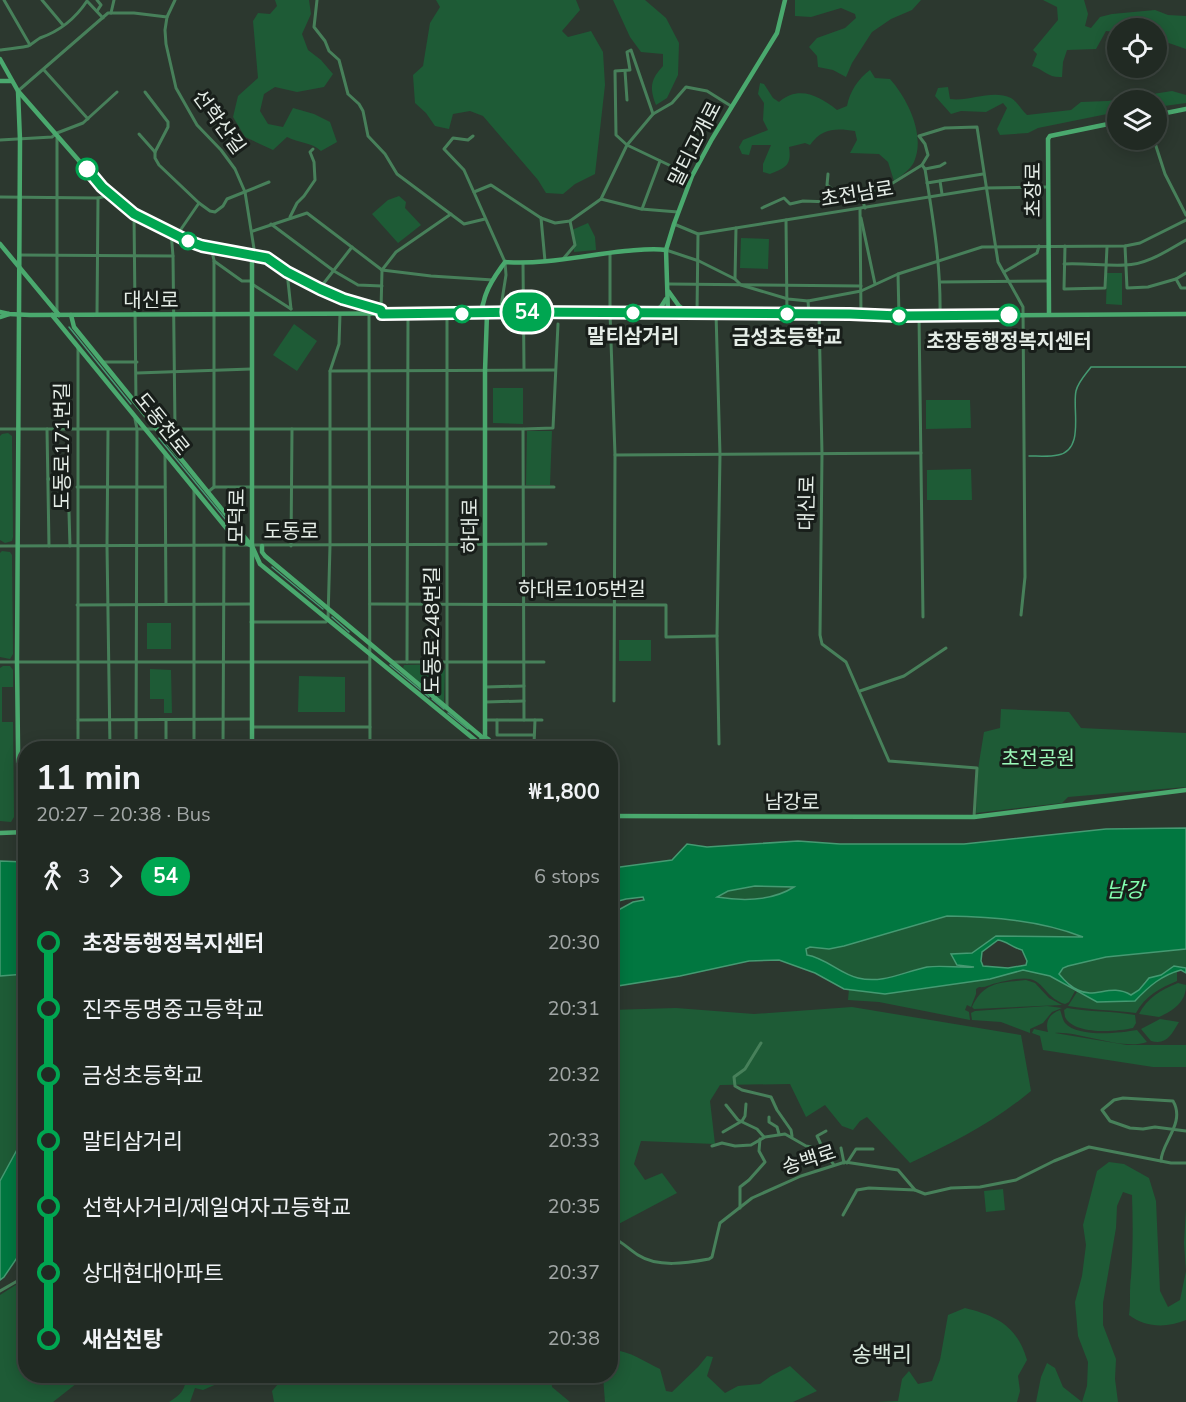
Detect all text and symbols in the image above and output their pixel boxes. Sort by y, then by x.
map controls [1107,18,1167,150]
button: locate [1107,18,1167,78]
street label: 선학산길 [186,84,252,160]
button: layers [1107,90,1167,150]
street label: 말티고개로 [662,97,728,191]
unlabelled marker [76,158,98,180]
street label: 초장로 [1020,162,1047,218]
street label: 초전남로 [819,175,895,213]
unlabelled marker [179,232,197,250]
street label: 대신로 [123,287,179,314]
line badge: 54 [500,292,554,332]
text: 54 [514,298,540,326]
marker: 말티삼거리 [624,304,642,322]
marker: 초장동행정복지센터 [998,304,1020,326]
unlabelled marker [453,305,471,323]
marker: 금성초등학교 [778,305,796,323]
unlabelled marker [890,307,908,325]
place label: 말티삼거리 [587,323,679,350]
place label: 금성초등학교 [732,324,842,351]
place label: 초장동행정복지센터 [926,328,1092,355]
street label: 도동로171번길 [49,382,76,510]
street label: 도동천로 [128,387,196,461]
street label: 대신로 [793,475,821,531]
street label: 모덕로 [223,488,251,544]
street label: 하대로 [457,498,484,554]
street label: 도동로 [263,518,319,545]
street label: 도동로248번길 [419,566,446,694]
street label: 하대로105번길 [518,576,646,603]
park label: 초전공원 [1001,745,1075,772]
text: 11 min [36,756,141,801]
text: ₩1,800 [529,777,600,807]
street label: 남강로 [764,789,820,816]
text: 20:27 – 20:38 · Bus [36,801,211,828]
icon: walk [36,860,69,893]
icon: forward [99,860,132,893]
text: 54 [153,862,178,890]
text: 3 [78,863,90,890]
text: 6 stops [534,863,600,890]
water label: 남강 [1106,876,1147,904]
text: 초장동행정복지센터 [82,929,264,959]
text: 20:30 [547,929,600,956]
text: 진주동명중고등학교 [82,995,264,1025]
text: 20:31 [547,995,600,1022]
text: 금성초등학교 [82,1061,203,1091]
text: 20:32 [547,1061,600,1088]
text: 말티삼거리 [82,1127,183,1157]
text: 20:33 [547,1127,600,1154]
street label: 송백로 [779,1139,839,1181]
text: 선학사거리/제일여자고등학교 [82,1193,351,1223]
text: 20:35 [547,1193,600,1220]
text: 상대현대아파트 [82,1259,224,1289]
text: 20:37 [547,1259,600,1286]
text: 새심천탕 [82,1325,163,1355]
text: 20:38 [547,1325,600,1352]
district label: 송백리 [852,1340,912,1370]

